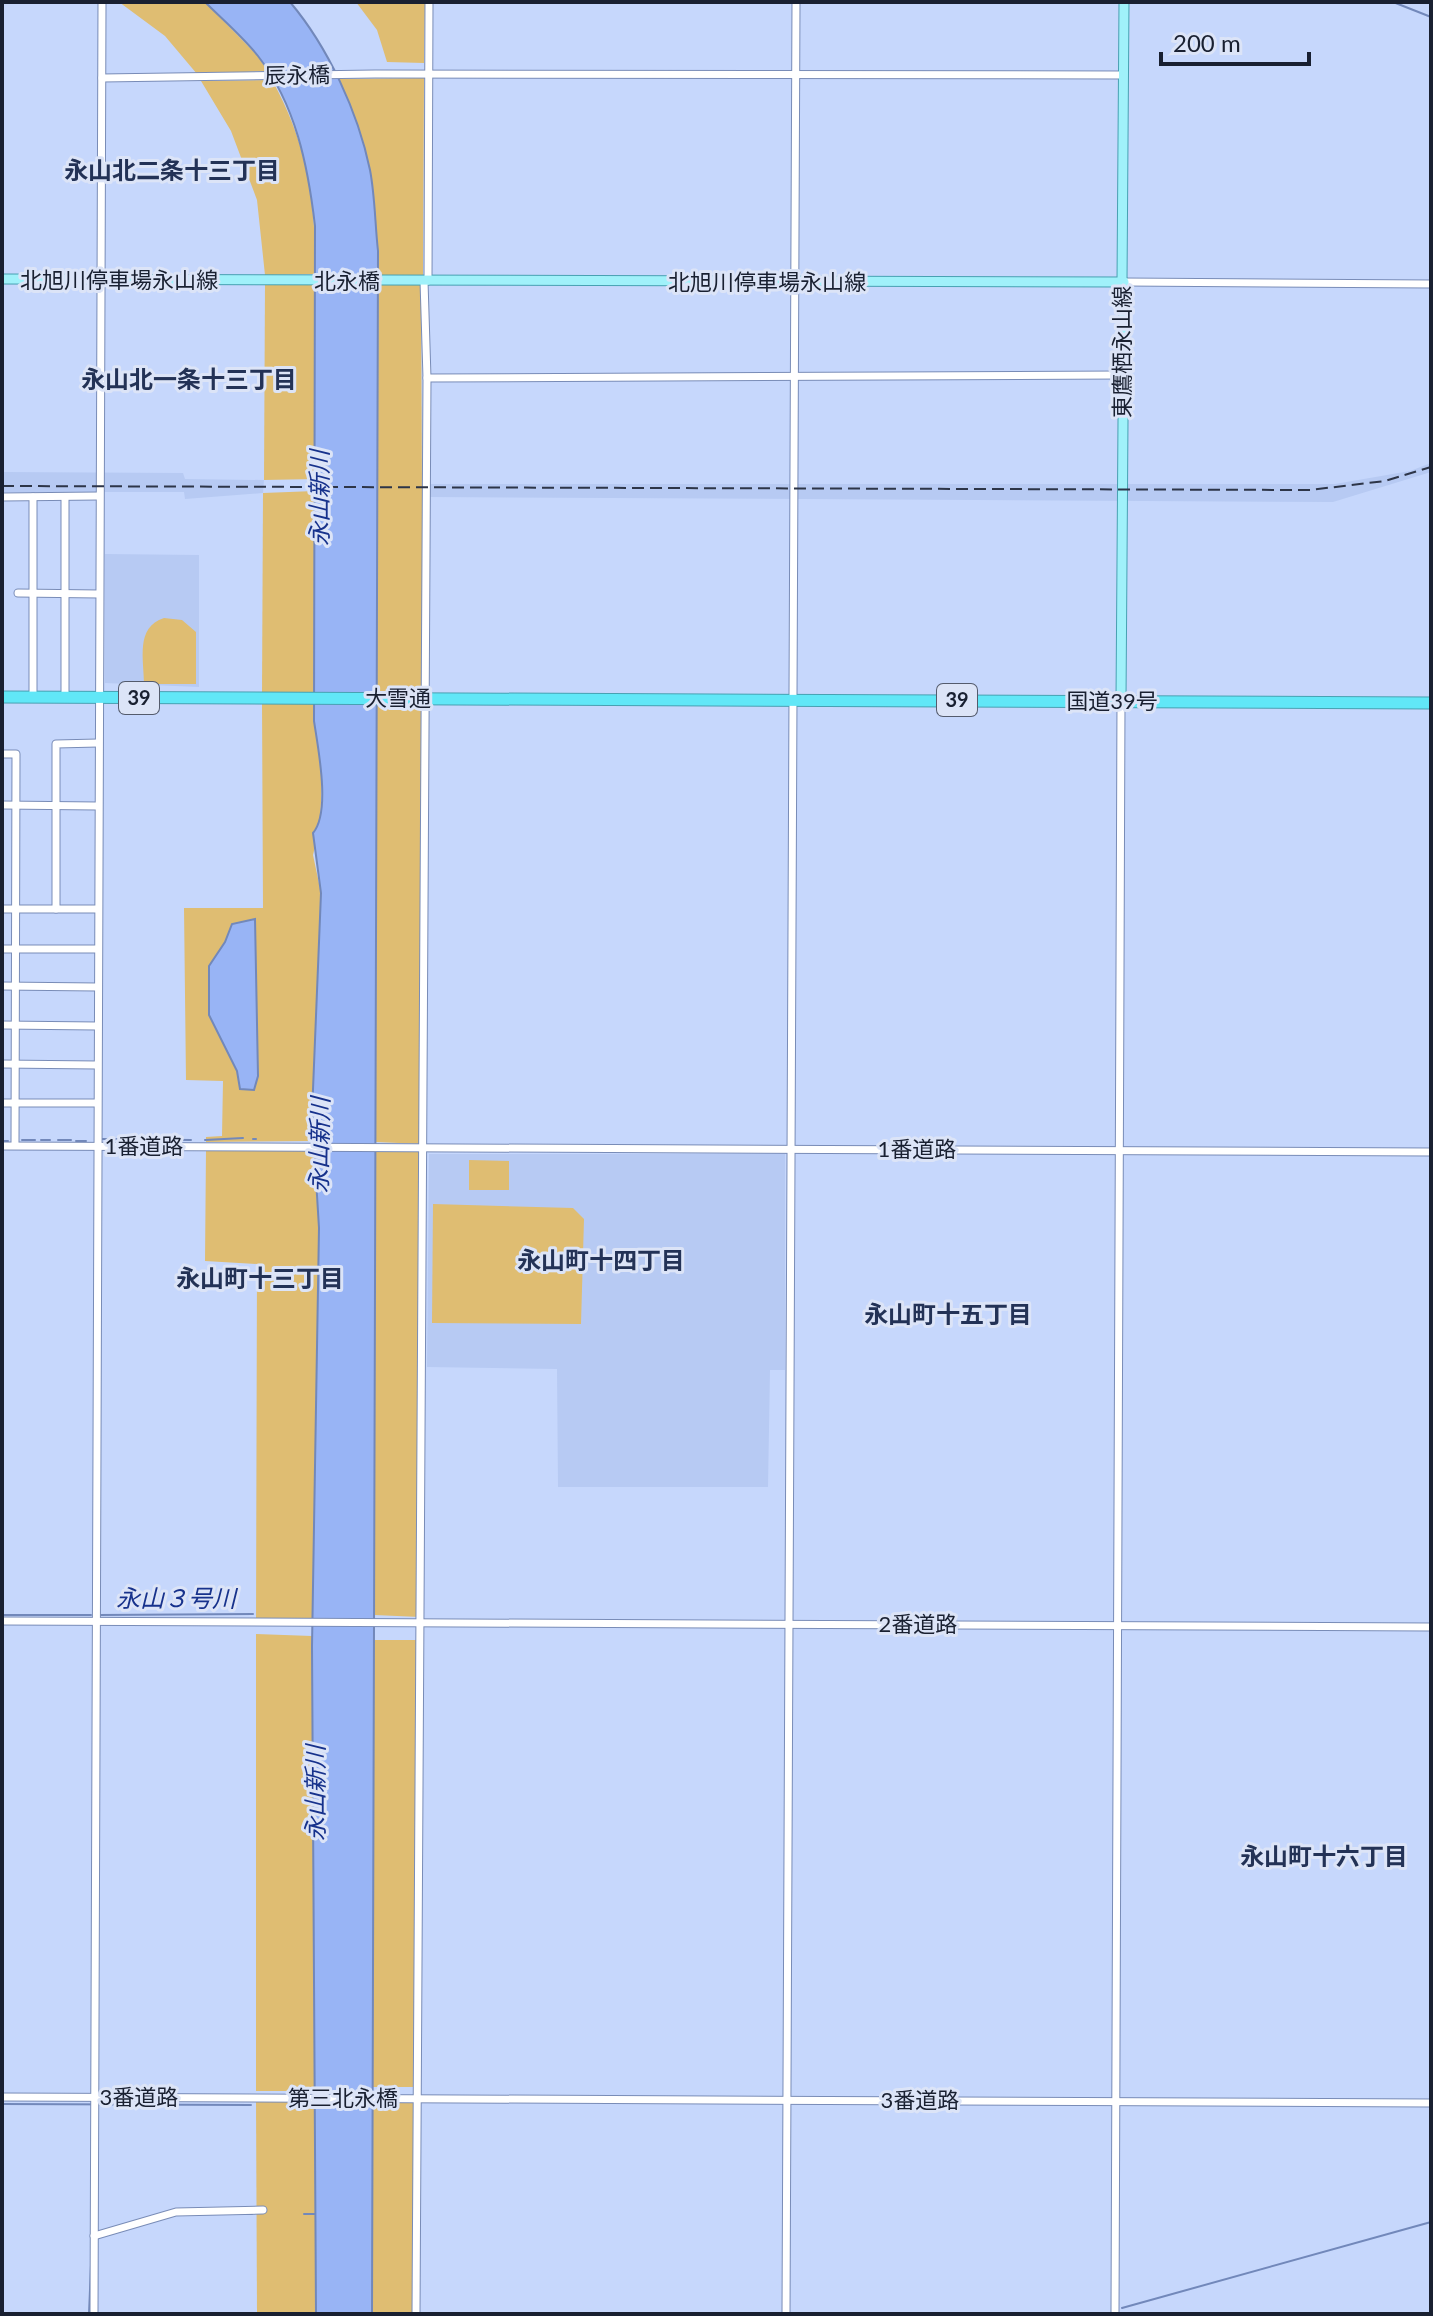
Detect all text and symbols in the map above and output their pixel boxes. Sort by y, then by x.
scale bar [1161,16,1309,66]
text: 200 m [1173,28,1241,57]
street label: 辰永橋 [264,60,330,89]
district label: 永山北二条十三丁目 [64,155,280,184]
street label: 北旭川停車場永山線 [20,266,218,293]
street label: 北永橋 [314,267,380,294]
street label: 北旭川停車場永山線 [668,268,866,295]
street label: 東鷹栖永山線 [1108,286,1135,418]
district label: 永山北一条十三丁目 [81,364,297,393]
water label: 永山新川 [304,447,333,546]
road number: 39 [119,682,159,714]
street label: 大雪通 [365,684,431,711]
road number: 39 [937,684,977,716]
street label: 国道39号 [1066,687,1158,714]
water label: 永山新川 [303,1094,334,1193]
street label: 1番道路 [105,1132,183,1159]
street label: 1番道路 [878,1135,956,1162]
district label: 永山町十四丁目 [517,1245,685,1274]
district label: 永山町十三丁目 [176,1263,344,1292]
district label: 永山町十五丁目 [864,1299,1032,1328]
water label: 永山３号川 [116,1583,239,1612]
street label: 2番道路 [879,1610,957,1637]
water label: 永山新川 [300,1742,329,1841]
district label: 永山町十六丁目 [1240,1841,1408,1870]
street label: 3番道路 [100,2083,178,2110]
street label: 第三北永橋 [288,2084,398,2111]
street label: 3番道路 [881,2086,959,2113]

